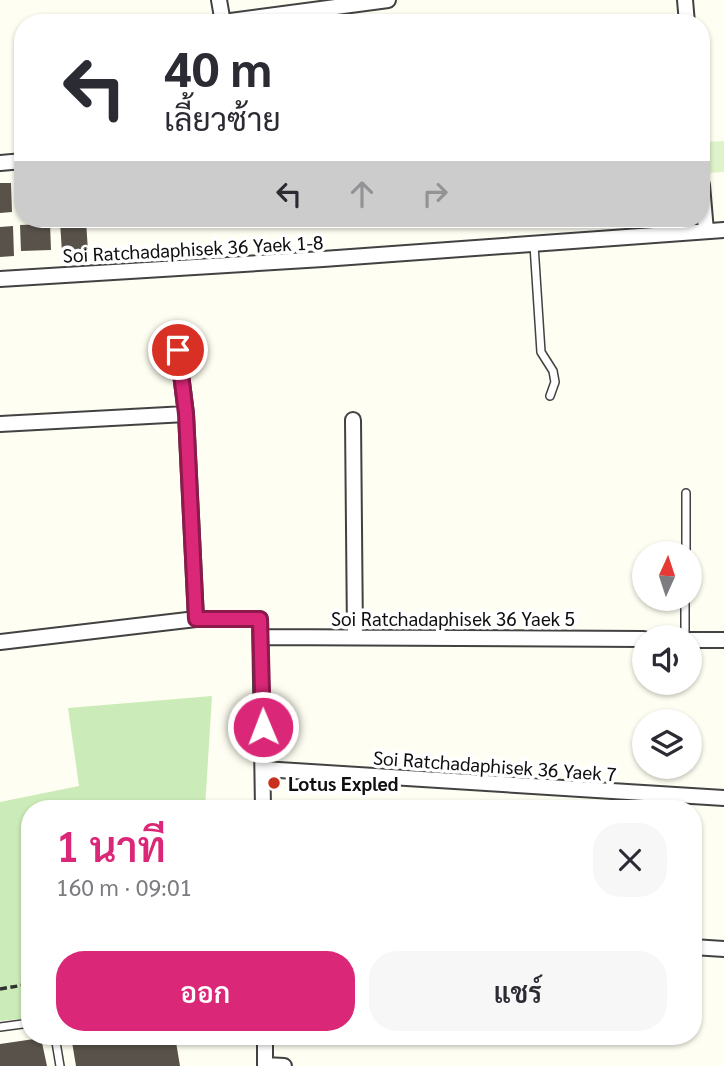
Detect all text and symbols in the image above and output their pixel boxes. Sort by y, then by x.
text: 40 m [164,35,272,98]
icon: left [49,42,140,133]
text: เลี้ยวซ้าย [164,97,281,138]
icon: left [270,175,308,213]
icon: ahead [343,175,381,213]
icon: right [416,175,454,213]
street label: Soi Ratchadaphisek 36 Yaek 1-8 [62,229,324,267]
pin [148,320,208,380]
icon: arrive [159,331,197,369]
north arrow [632,541,702,611]
map controls [632,541,702,779]
street label: Soi Ratchadaphisek 36 Yaek 5 [331,606,575,630]
button: sound [632,625,702,695]
position arrow [226,690,300,764]
button: layers [632,709,702,779]
street label: Soi Ratchadaphisek 36 Yaek 7 [372,745,618,785]
place label: Lotus Expled [288,771,398,795]
marker: Lotus Expled [266,775,282,791]
text: 1 นาที [56,817,166,872]
button: close [593,823,667,897]
text: 160 m · 09:01 [56,871,192,901]
button: ออก [56,951,355,1031]
button: แชร์ [369,951,667,1031]

